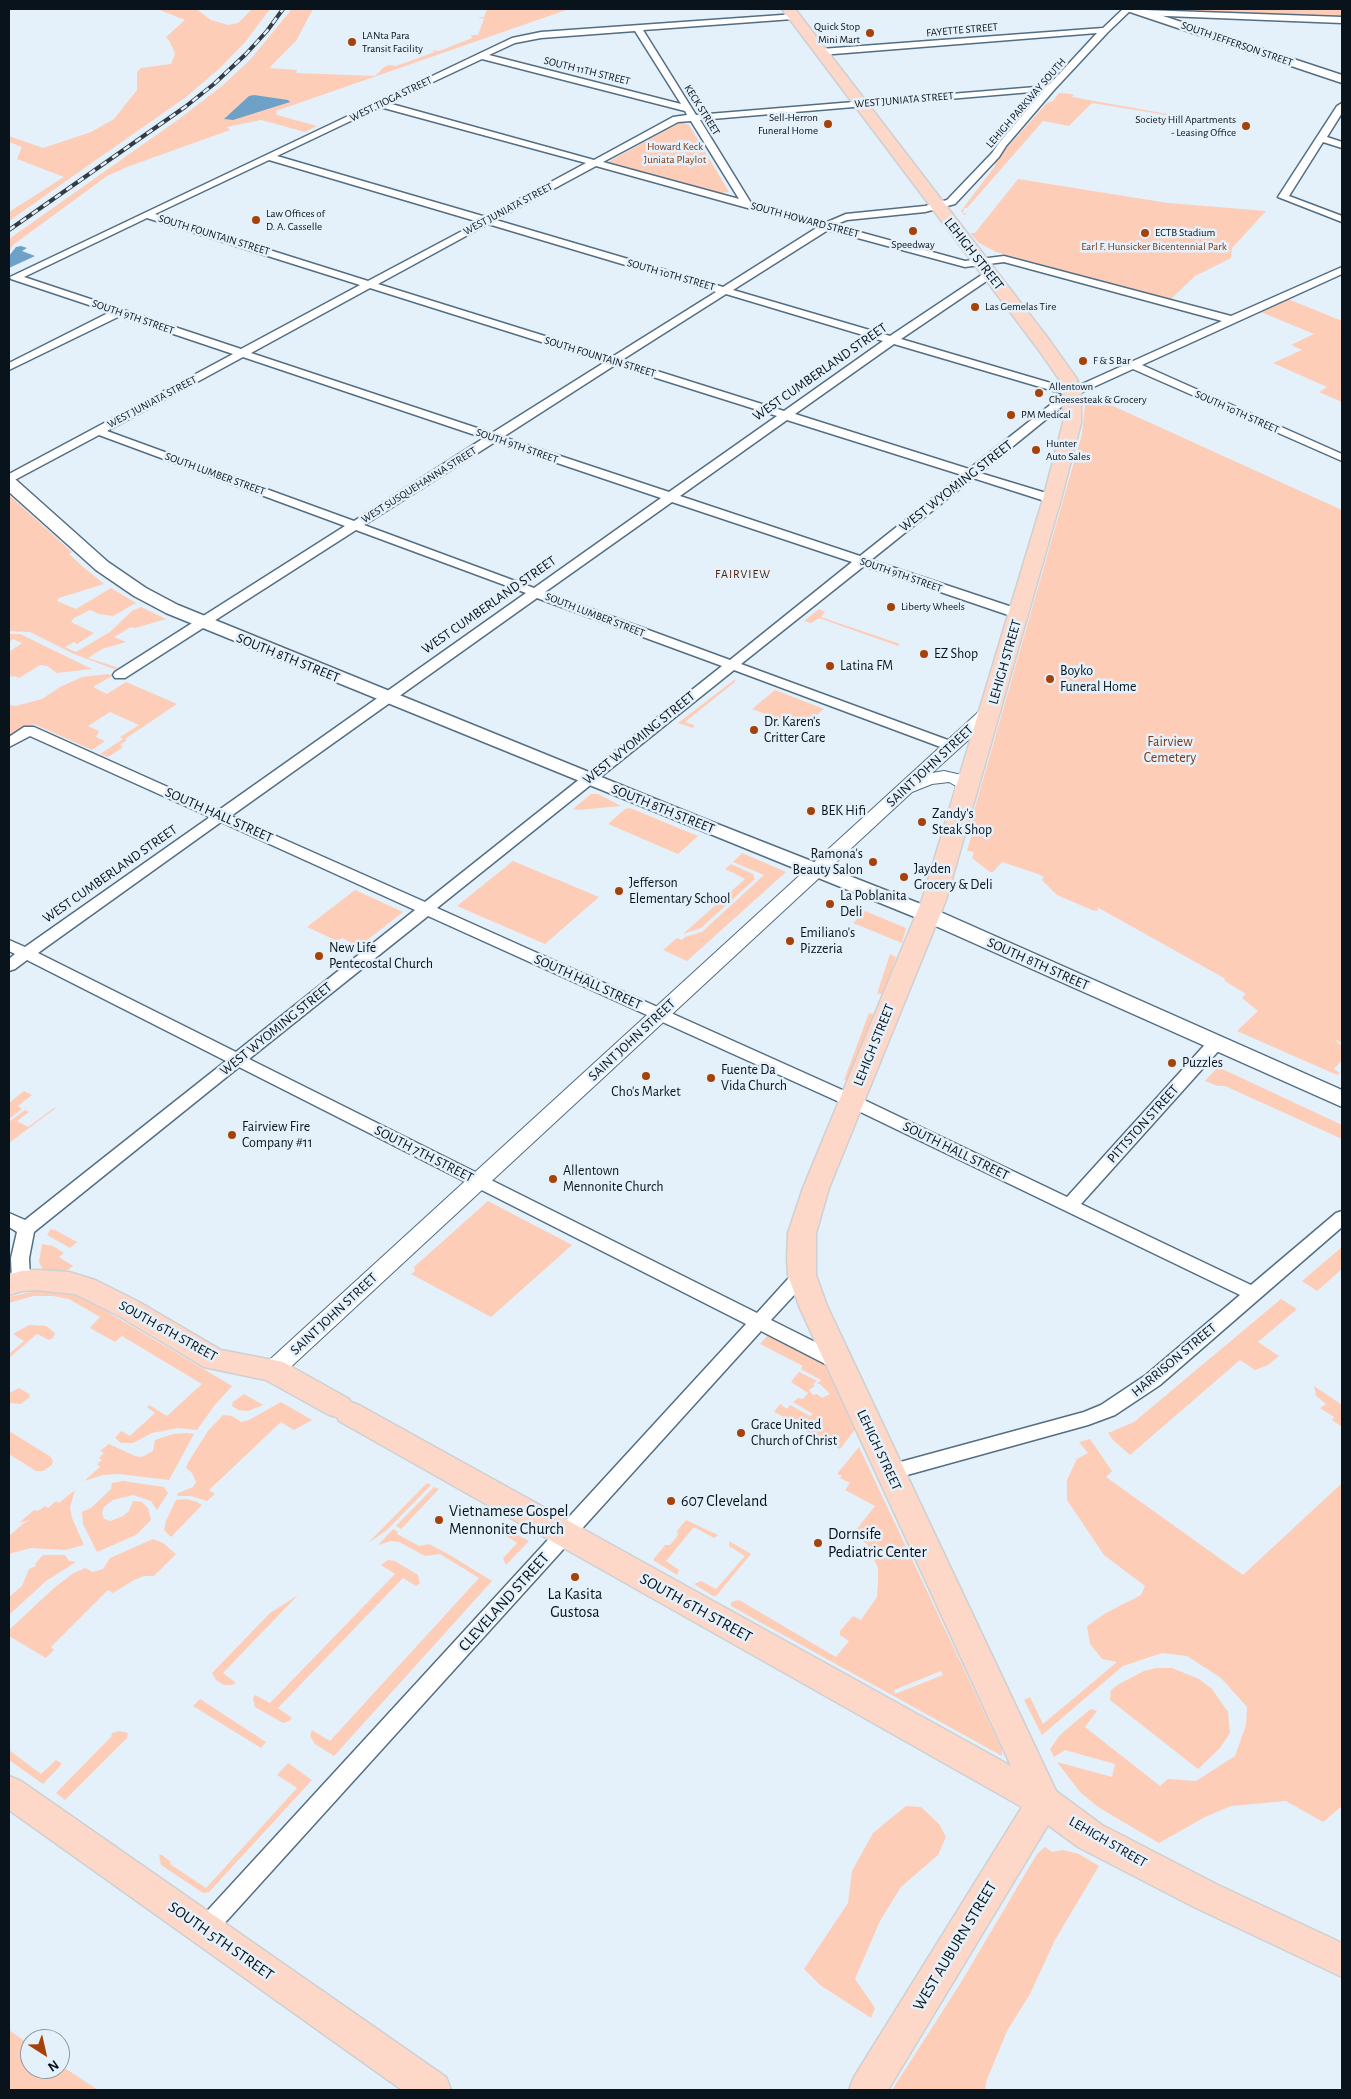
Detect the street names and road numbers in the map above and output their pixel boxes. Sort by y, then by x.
street label: SOUTH JEFFERSON STREET [1179,19,1295,69]
street label: FAYETTE STREET [926,20,998,40]
street label: SOUTH 11TH STREET [542,54,632,88]
street label: LEHIGH PARKWAY SOUTH [983,55,1069,151]
street label: WEST TIOGA STREET [348,73,434,125]
street label: KECK STREET [681,82,723,138]
street label: WEST JUNIATA STREET [854,89,954,111]
street label: WEST JUNIATA STREET [461,180,555,238]
street label: SOUTH HOWARD STREET [749,199,861,241]
street label: SOUTH FOUNTAIN STREET [157,212,271,258]
street label: LEHIGH STREET [941,214,1007,294]
street label: SOUTH 10TH STREET [626,256,716,294]
street label: SOUTH 9TH STREET [90,297,176,337]
street label: WEST CUMBERLAND STREET [750,319,890,425]
street label: SOUTH FOUNTAIN STREET [543,334,657,380]
street label: WEST JUNIATA STREET [105,373,199,431]
street label: SOUTH 10TH STREET [1193,388,1281,436]
street label: SOUTH 9TH STREET [474,426,560,466]
street label: WEST WYOMING STREET [896,436,1016,536]
street label: WEST SUSQUEHANNA STREET [359,444,479,526]
street label: SOUTH LUMBER STREET [163,450,267,498]
street label: WEST CUMBERLAND STREET [419,552,559,658]
street label: SOUTH 9TH STREET [858,555,944,595]
street label: SOUTH LUMBER STREET [543,590,647,640]
street label: LEHIGH STREET [985,618,1025,706]
street label: SOUTH 8TH STREET [234,630,342,686]
street label: WEST WYOMING STREET [580,688,698,788]
street label: SAINT JOHN STREET [883,721,977,811]
street label: SOUTH 8TH STREET [609,781,717,837]
street label: SOUTH HALL STREET [163,784,275,846]
street label: WEST CUMBERLAND STREET [40,821,180,927]
street label: SOUTH 8TH STREET [984,934,1092,994]
street label: SOUTH HALL STREET [532,951,644,1013]
street label: WEST WYOMING STREET [217,979,335,1079]
street label: SAINT JOHN STREET [585,995,679,1085]
street label: LEHIGH STREET [850,1001,898,1089]
street label: PITTSTON STREET [1104,1082,1182,1166]
street label: SOUTH HALL STREET [900,1118,1012,1184]
street label: SOUTH 7TH STREET [372,1122,476,1186]
street label: SAINT JOHN STREET [287,1269,381,1359]
street label: SOUTH 6TH STREET [116,1297,220,1365]
street label: HARRISON STREET [1128,1320,1220,1400]
street label: LEHIGH STREET [853,1407,905,1493]
street label: CLEVELAND STREET [455,1549,553,1655]
street label: SOUTH 6TH STREET [637,1569,755,1647]
street label: LEHIGH STREET [1066,1813,1150,1871]
street label: WEST AUBURN STREET [909,1878,1001,2014]
street label: SOUTH 5TH STREET [164,1897,278,1985]

